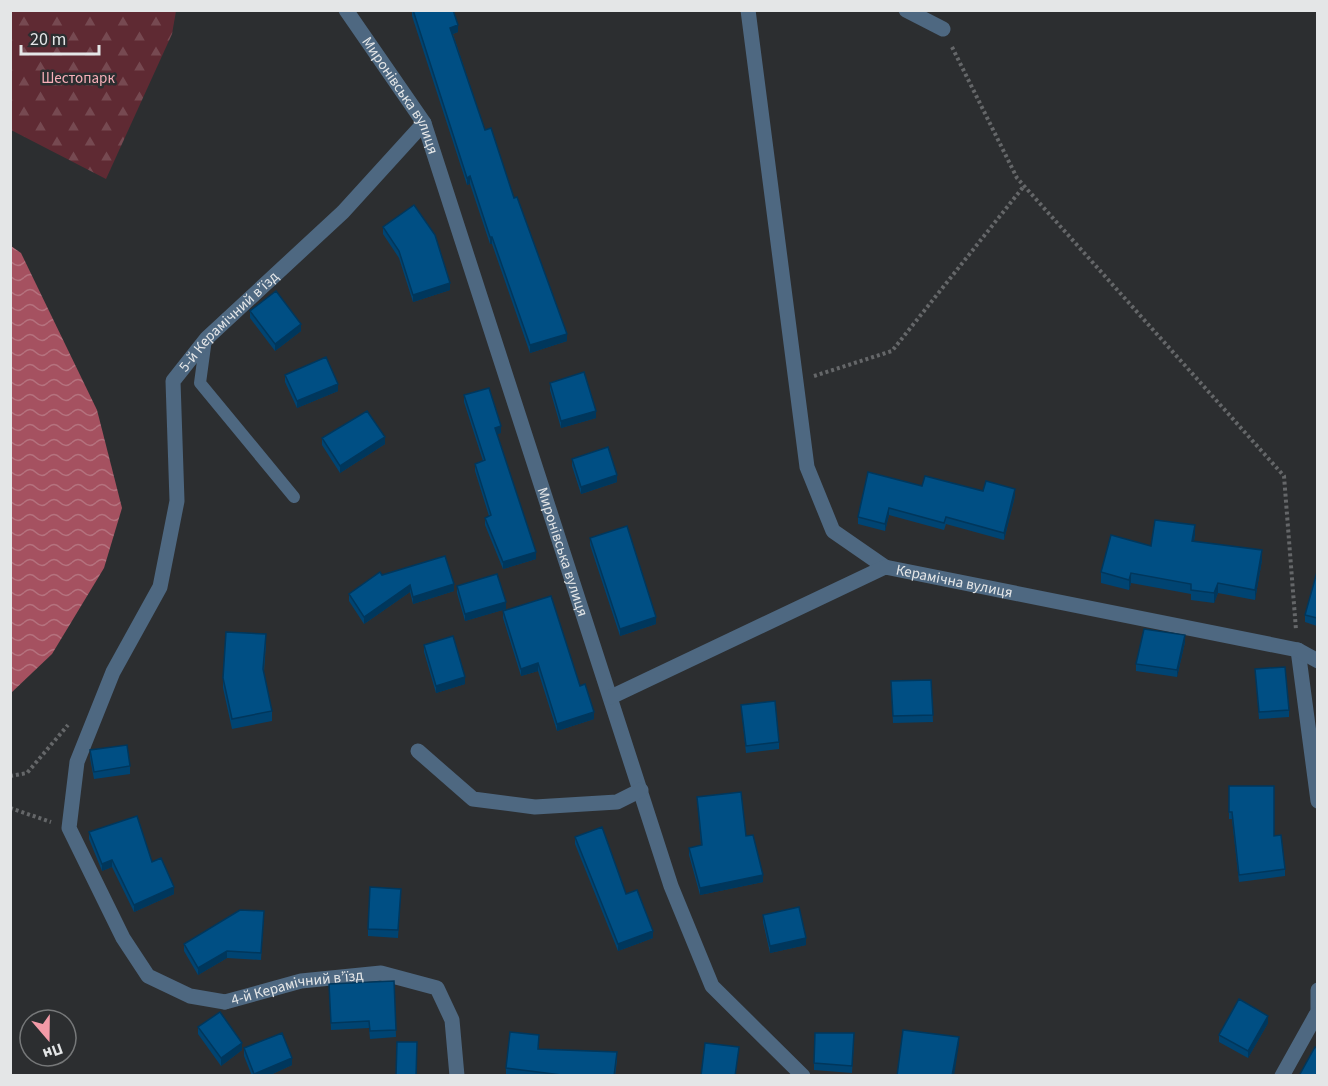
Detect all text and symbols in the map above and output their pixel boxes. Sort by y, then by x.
scale bar [21,18,99,56]
text: 20 m [30,27,66,52]
street label: Миронівська вулиця [357,33,443,157]
park label: Шестопарк [41,68,115,89]
street label: 5-й Керамічний в’їзд [174,267,284,377]
street label: Миронівська вулиця [532,485,593,619]
street label: Керамічна вулиця [894,559,1014,603]
street label: 4-й Керамічний в’їзд [229,965,364,1011]
north arrow [18,1008,78,1068]
text: Пн [40,1037,66,1065]

